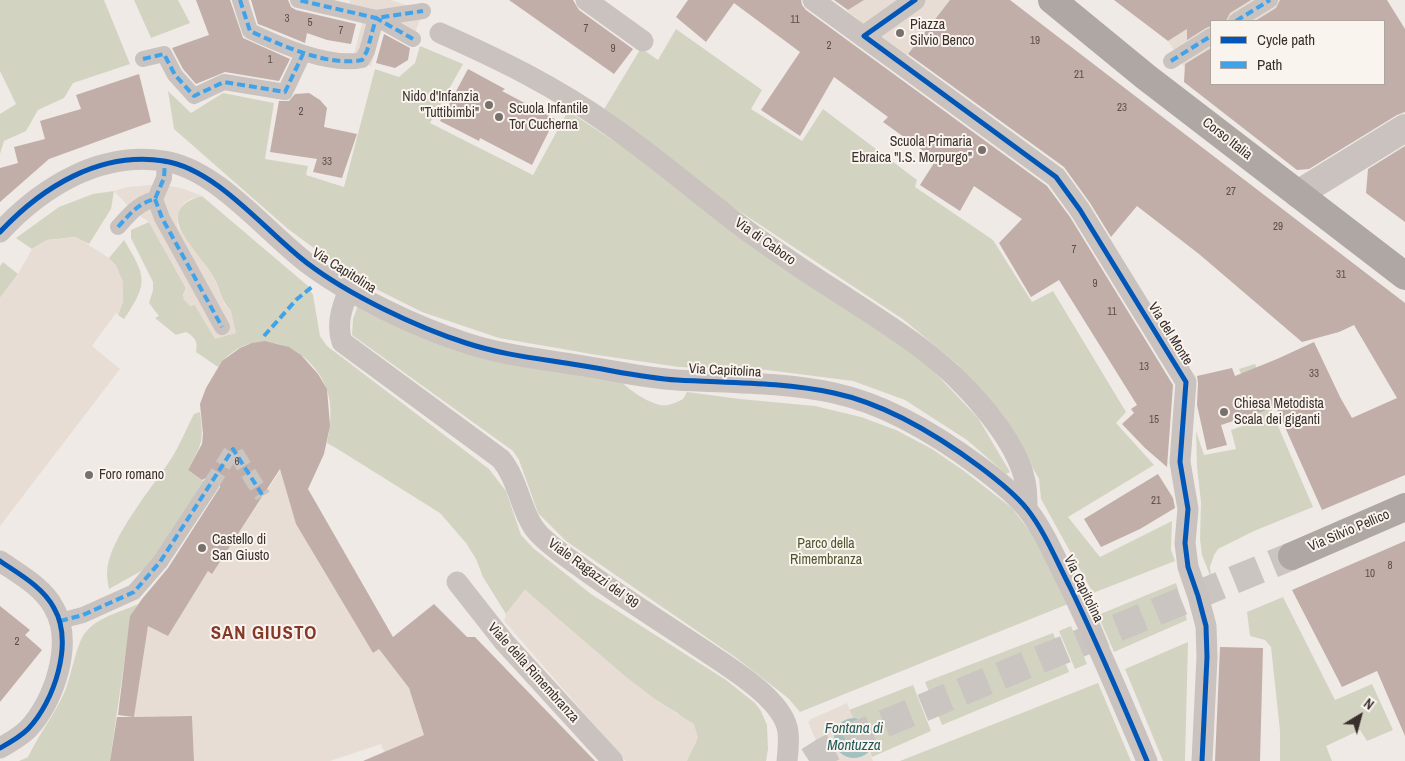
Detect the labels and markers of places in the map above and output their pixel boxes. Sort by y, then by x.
place label: Piazza Silvio Benco [910,17,974,49]
marker: Piazza Silvio Benco [894,27,906,39]
place label: Nido d'Infanzia "Tuttibimbi" [402,89,479,121]
marker: Nido d'Infanzia "Tuttibimbi" [483,99,495,111]
place label: Scuola Infantile Tor Cucherna [509,101,588,134]
marker: Scuola Infantile Tor Cucherna [493,111,505,123]
place label: Scuola Primaria Ebraica "I.S. Morpurgo" [852,134,972,166]
marker: Scuola Primaria Ebraica "I.S. Morpurgo" [976,144,988,156]
place label: Chiesa Metodista Scala dei giganti [1234,396,1324,428]
marker: Chiesa Metodista Scala dei giganti [1218,406,1230,418]
place label: Foro romano [99,467,164,483]
marker: Foro romano [83,469,95,481]
place label: Castello di San Giusto [212,532,269,564]
marker: Castello di San Giusto [196,542,208,554]

